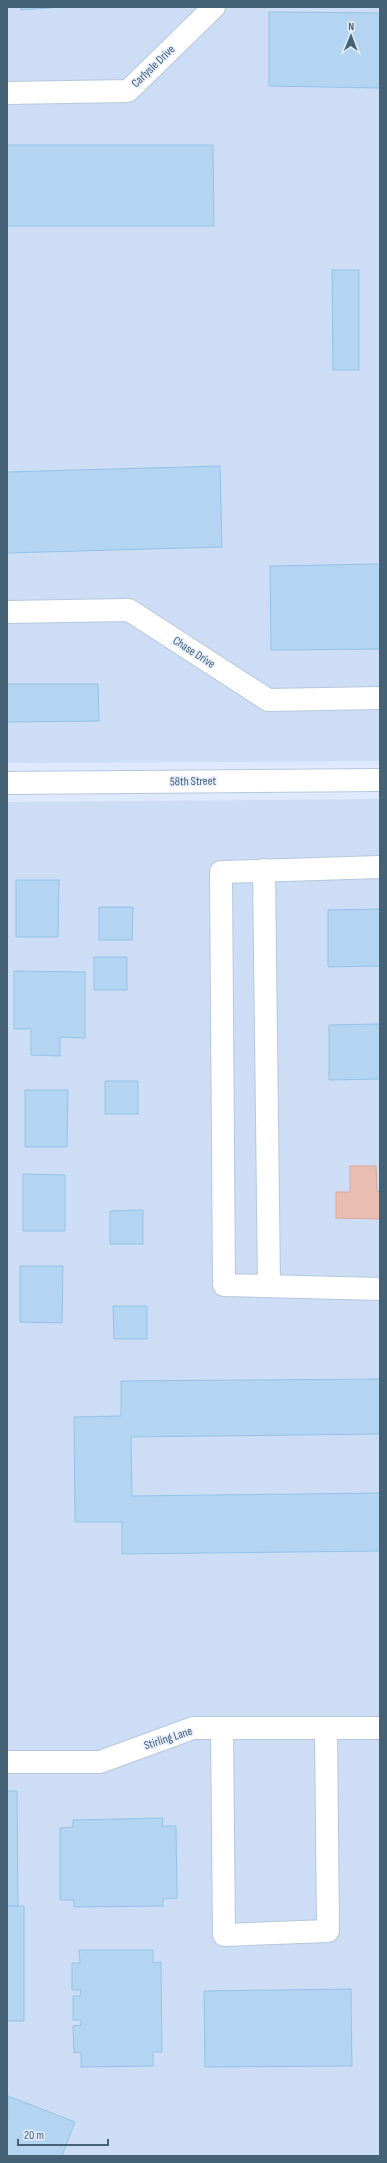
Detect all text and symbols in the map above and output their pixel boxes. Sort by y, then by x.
north arrow [331,16,371,56]
text: N [348,20,354,33]
street label: Carlysle Drive [128,42,178,91]
street label: Chase Drive [170,633,218,672]
street label: 58th Street [170,774,217,789]
street label: Stirling Lane [142,1724,194,1753]
scale bar [18,2121,108,2147]
text: 20 m [24,2128,44,2143]

